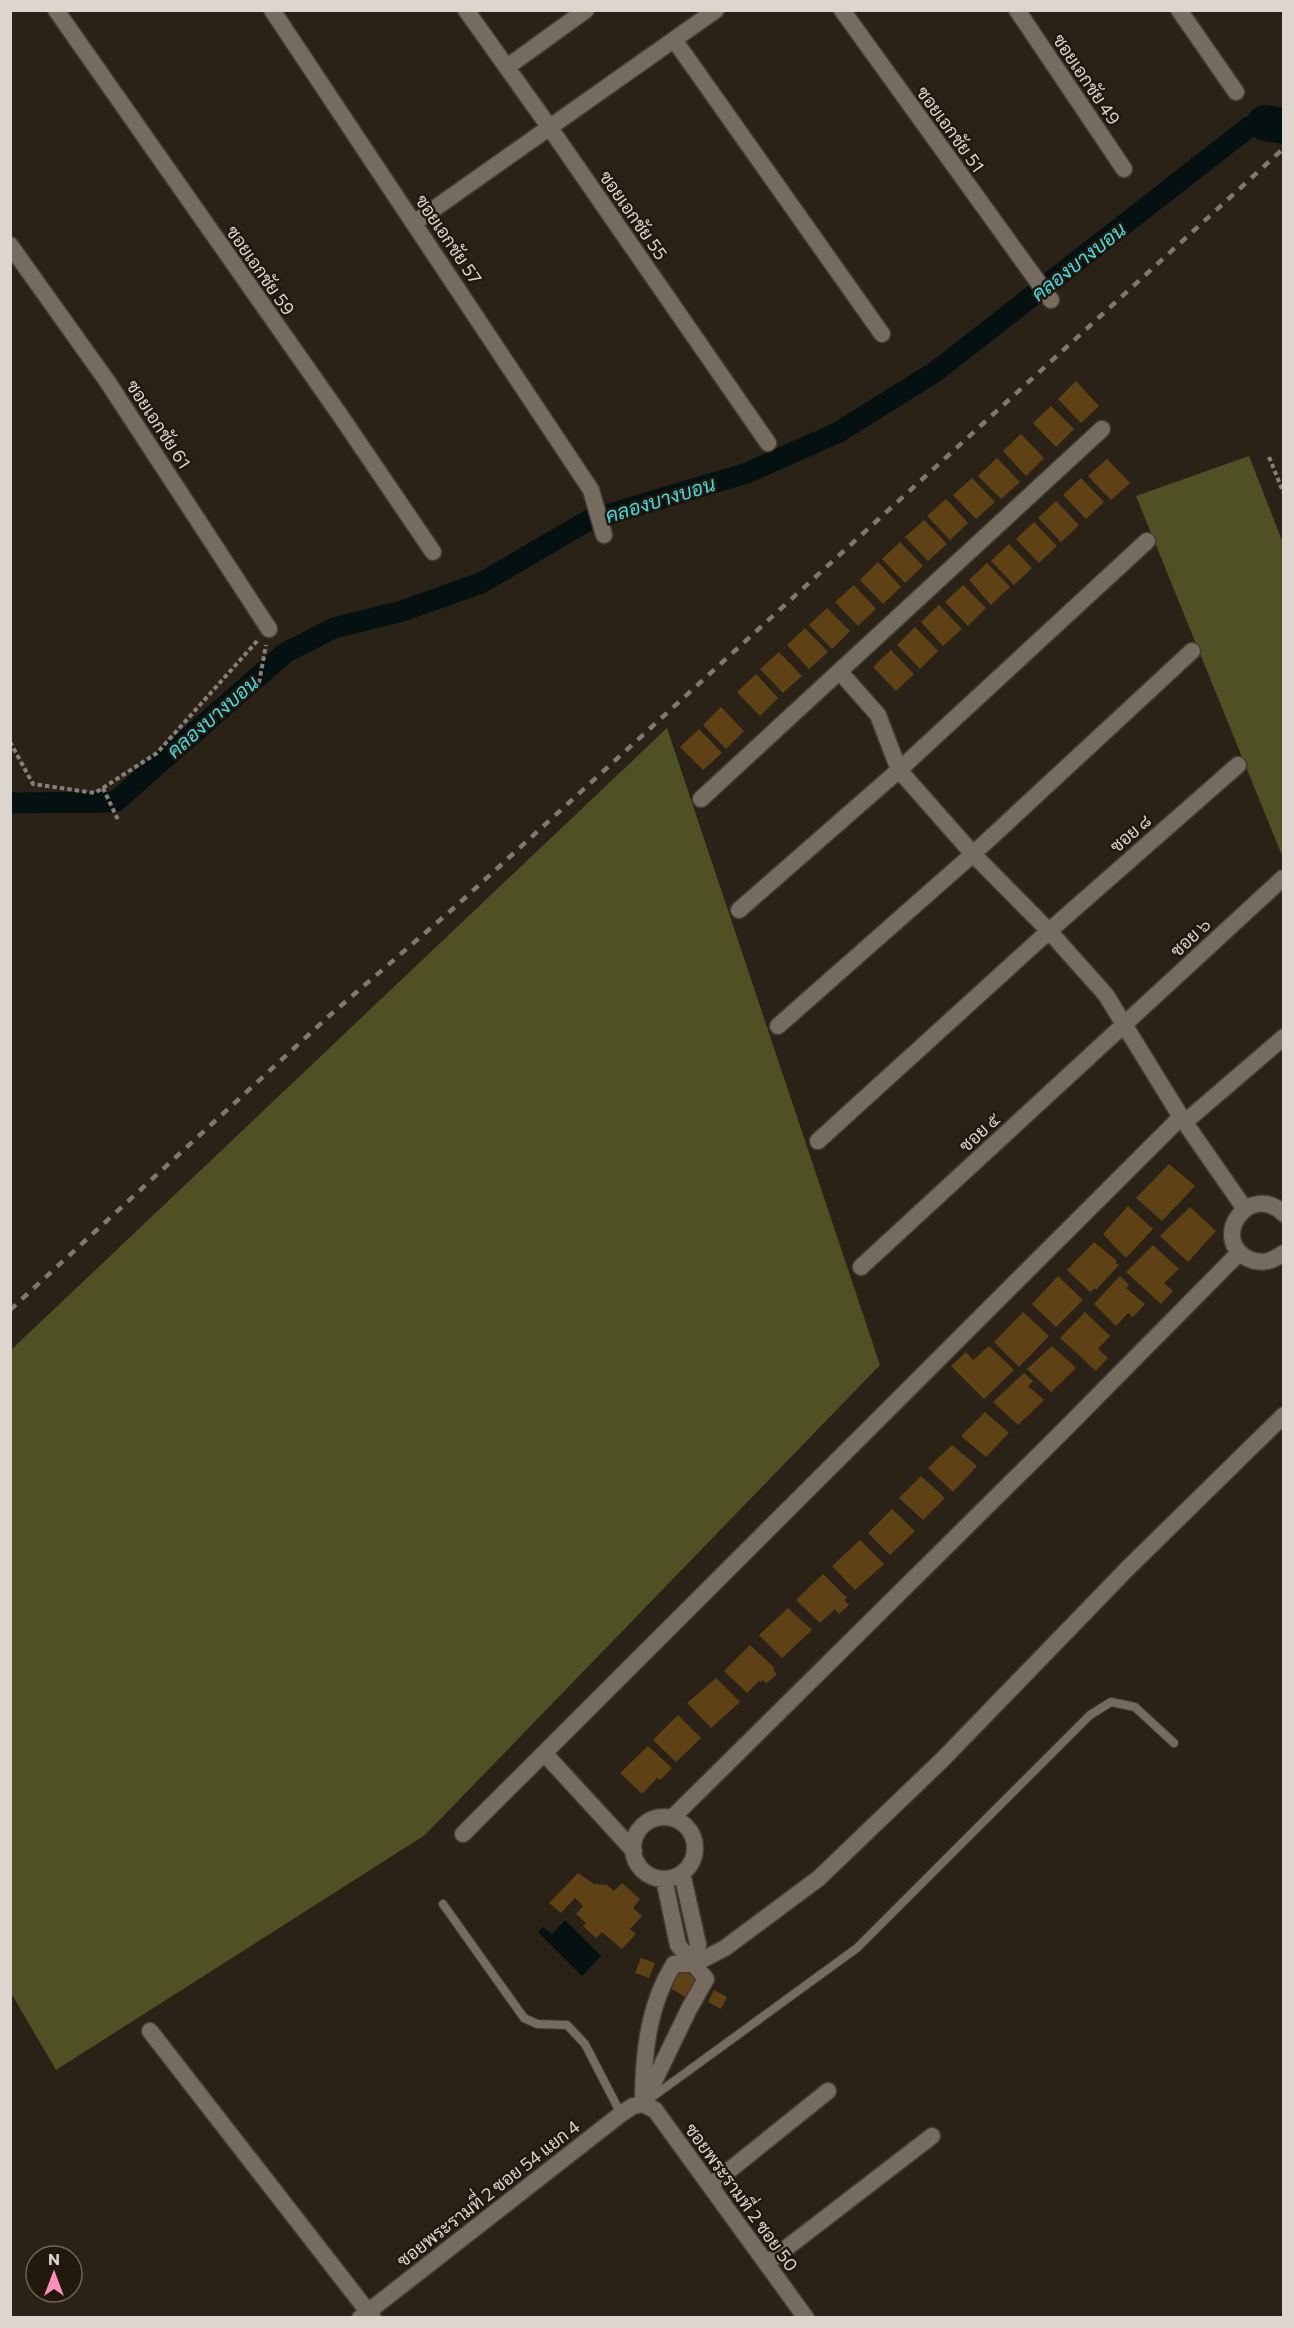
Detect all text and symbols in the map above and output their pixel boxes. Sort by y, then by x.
street label: ซอยเอกชัย 49 [1049,29,1125,129]
street label: ซอยเอกชัย 51 [912,82,990,176]
street label: ซอยเอกชัย 55 [595,166,673,264]
street label: ซอยเอกชัย 57 [411,190,487,288]
water label: คลองบางบอน [1026,216,1130,305]
street label: ซอยเอกชัย 59 [222,221,300,319]
street label: ซอยเอกชัย 61 [122,375,196,473]
water label: คลองบางบอน [602,471,718,527]
water label: คลองบางบอน [161,670,263,762]
street label: ซอย ๘ [1105,809,1155,857]
street label: ซอย ๖ [1165,913,1215,961]
street label: ซอย ๕ [954,1107,1004,1156]
street label: ซอยพระรามที่ 2 ซอย 54 แยก 4 [390,2112,584,2271]
street label: ซอยพระรามที่ 2 ซอย 50 [681,2116,806,2275]
north arrow [24,2244,84,2304]
text: N [48,2249,60,2268]

